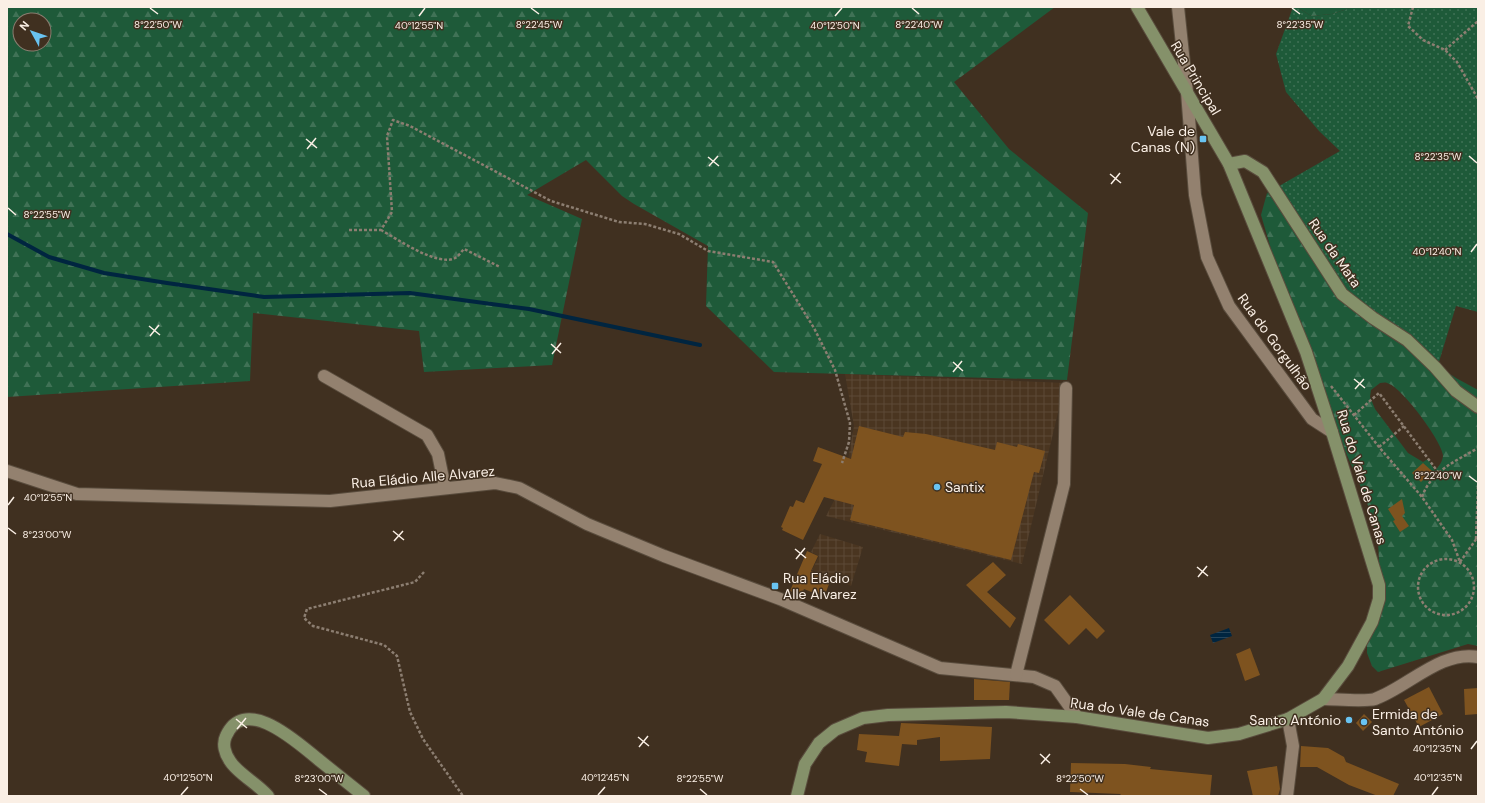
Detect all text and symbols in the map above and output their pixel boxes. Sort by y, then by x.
north arrow [12,12,52,52]
text: N [16,18,32,33]
text: 8°22'50"W [134,18,182,31]
text: 8°22'45"W [516,18,563,31]
text: 8°22'40"W [895,18,943,31]
text: 8°22'35"W [1276,18,1324,31]
text: 40°12'55"N [395,19,443,32]
text: 40°12'50"N [810,19,860,32]
street label: Rua Principal [1167,38,1225,118]
place label: Vale de Canas (N) [1131,122,1195,156]
marker: Vale de Canas (N) [1198,134,1208,144]
text: 8°22'35"W [1414,150,1462,163]
text: 8°22'55"W [24,208,71,221]
street label: Rua da Mata [1305,215,1365,291]
text: 40°12'40"N [1412,245,1462,258]
street label: Rua do Gorgulhão [1234,290,1316,394]
street label: Rua do Vale de Canas [1333,407,1391,547]
street label: Rua Eládio Alle Alvarez [350,462,496,492]
text: 8°22'40"W [1414,469,1462,482]
place label: Santix [945,478,985,496]
marker: Santix [932,482,942,492]
text: 40°12'55"N [24,491,72,504]
text: 8°23'00"W [22,528,72,541]
place label: Rua Eládio Alle Alvarez [783,569,857,603]
marker: Rua Eládio Alle Alvarez [770,581,780,591]
street label: Rua do Vale de Canas [1069,693,1211,731]
place label: Ermida de Santo António [1372,705,1464,739]
place label: Santo António [1249,711,1341,729]
marker: Santo António [1344,715,1354,725]
marker: Ermida de Santo António [1359,717,1369,727]
text: 40°12'35"N [1413,742,1461,755]
text: 40°12'50"N [163,771,213,784]
text: 40°12'45"N [581,771,629,784]
text: 40°12'35"N [1414,771,1462,784]
text: 8°23'00"W [294,772,344,785]
text: 8°22'55"W [677,772,724,785]
text: 8°22'50"W [1056,772,1104,785]

